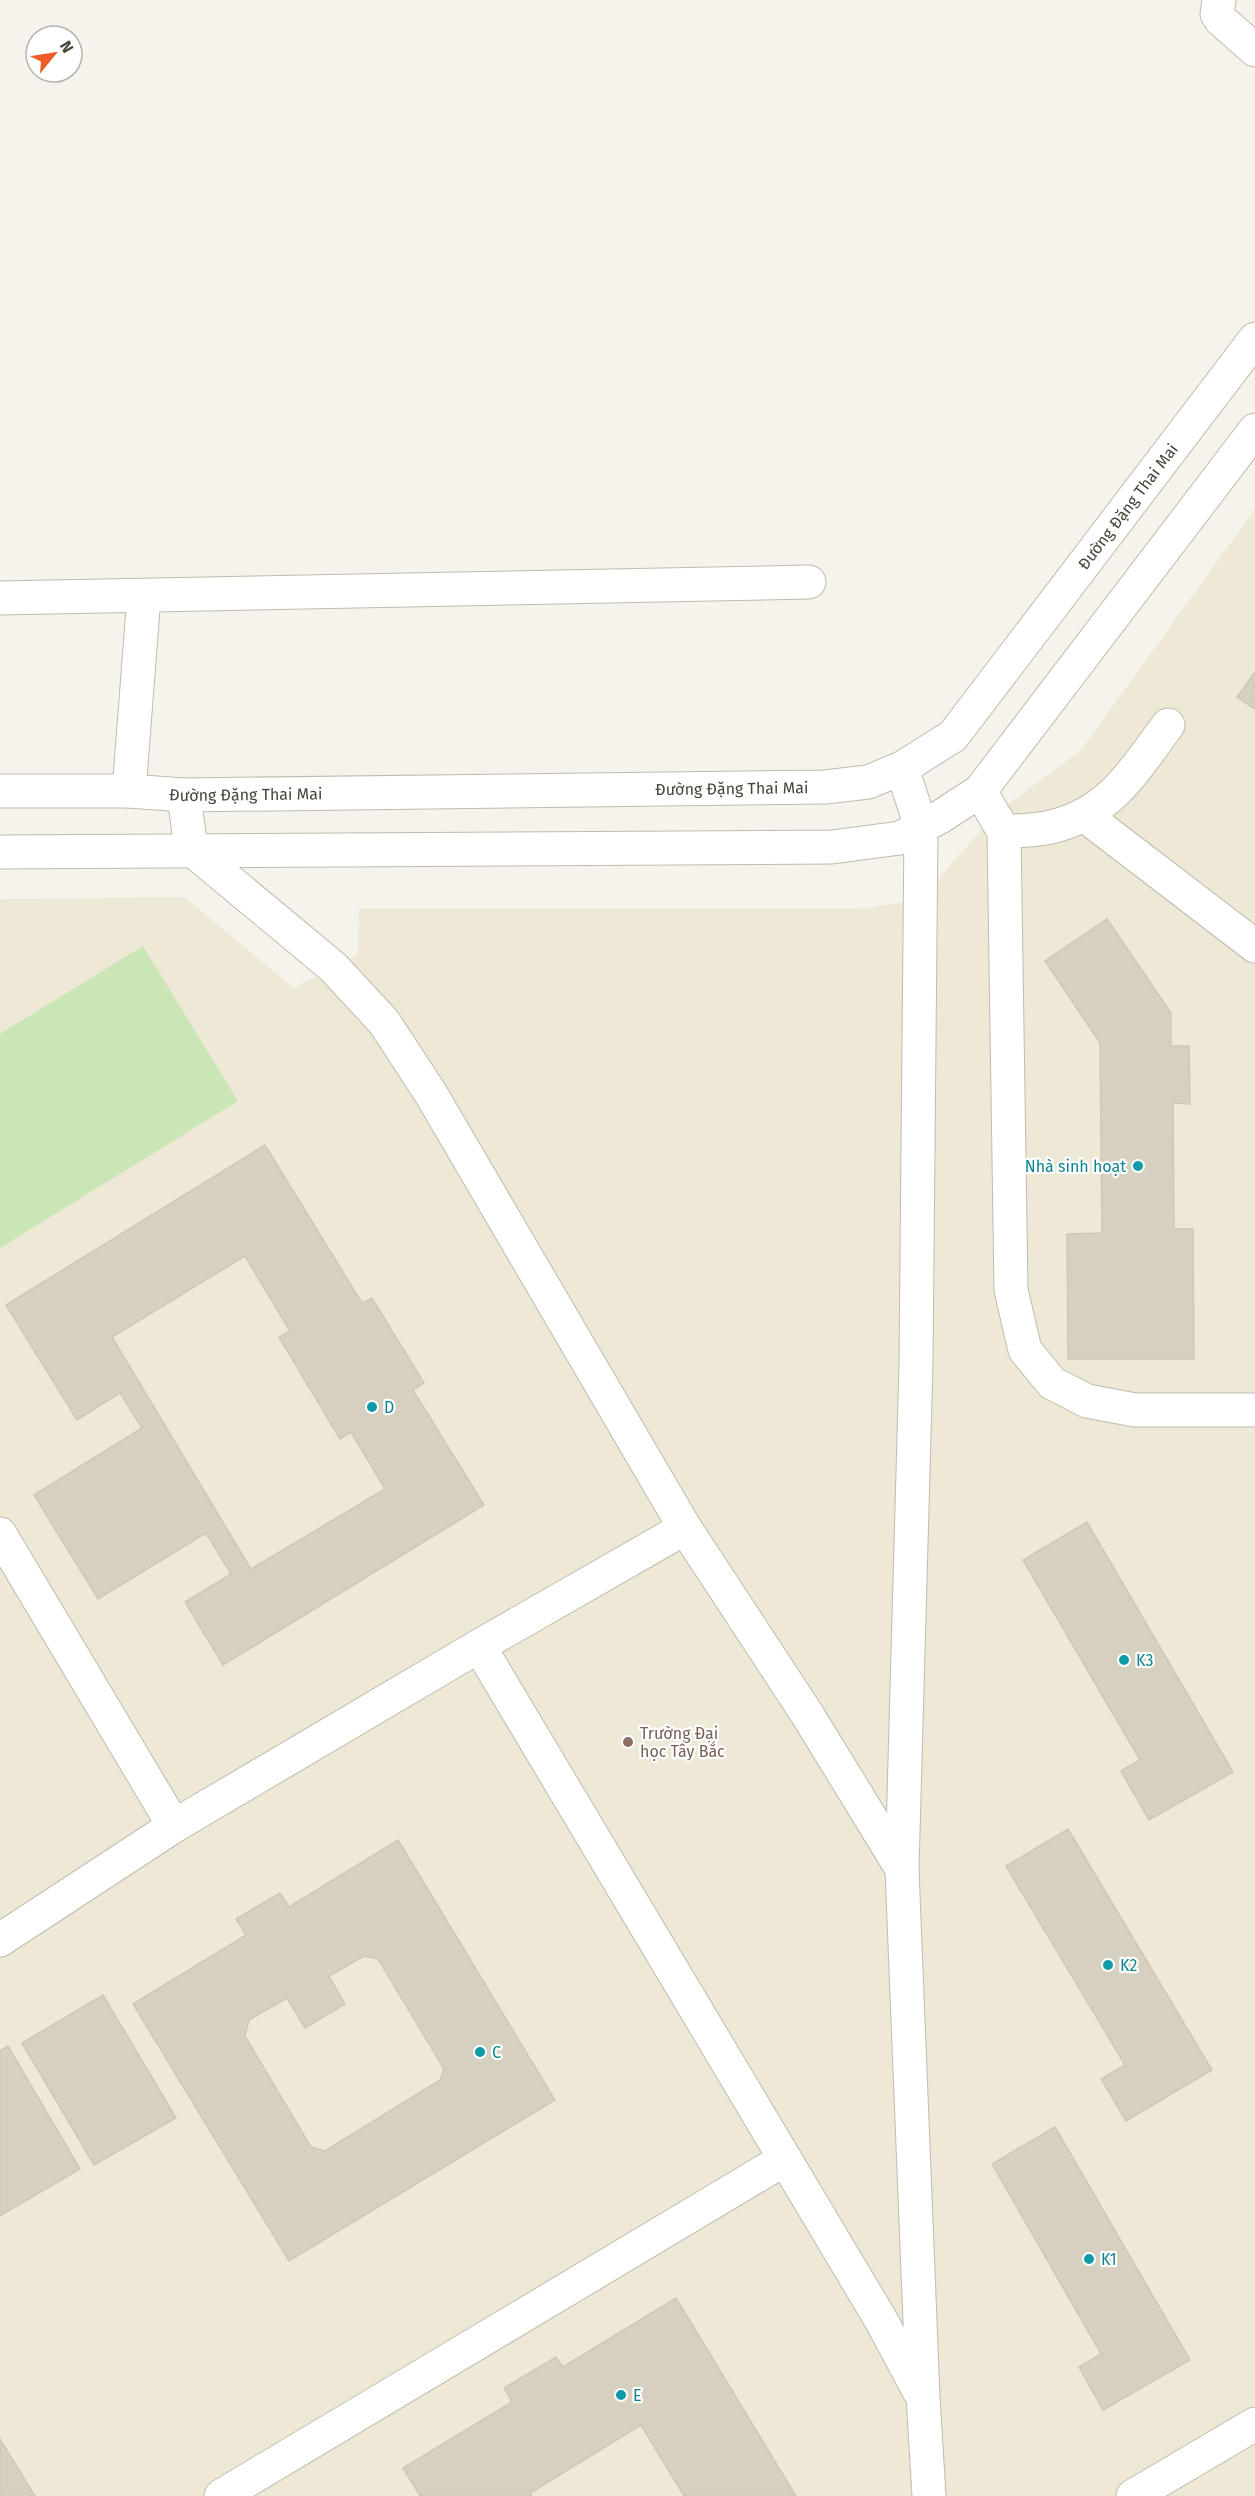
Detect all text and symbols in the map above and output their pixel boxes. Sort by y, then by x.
north arrow [24,24,84,84]
text: N [56,37,77,56]
street label: Đường Đặng Thai Mai [1074,440,1182,573]
street label: Đường Đặng Thai Mai [655,778,809,799]
street label: Đường Đặng Thai Mai [169,784,323,805]
place label: Nhà sinh hoạt [1025,1157,1126,1176]
marker: Nhà sinh hoạt [1131,1159,1145,1173]
place label: D [384,1398,394,1417]
marker: D [365,1400,379,1414]
place label: K3 [1136,1651,1153,1670]
marker: K3 [1117,1653,1131,1667]
place label: Trường Đại học Tây Bắc [640,1724,725,1761]
marker: Trường Đại học Tây Bắc [621,1735,635,1749]
place label: K2 [1120,1956,1137,1975]
marker: K2 [1101,1958,1115,1972]
place label: C [492,2043,501,2062]
marker: C [473,2045,487,2059]
place label: K1 [1101,2250,1117,2269]
marker: K1 [1082,2252,1096,2266]
place label: E [633,2386,642,2405]
marker: E [614,2388,628,2402]

